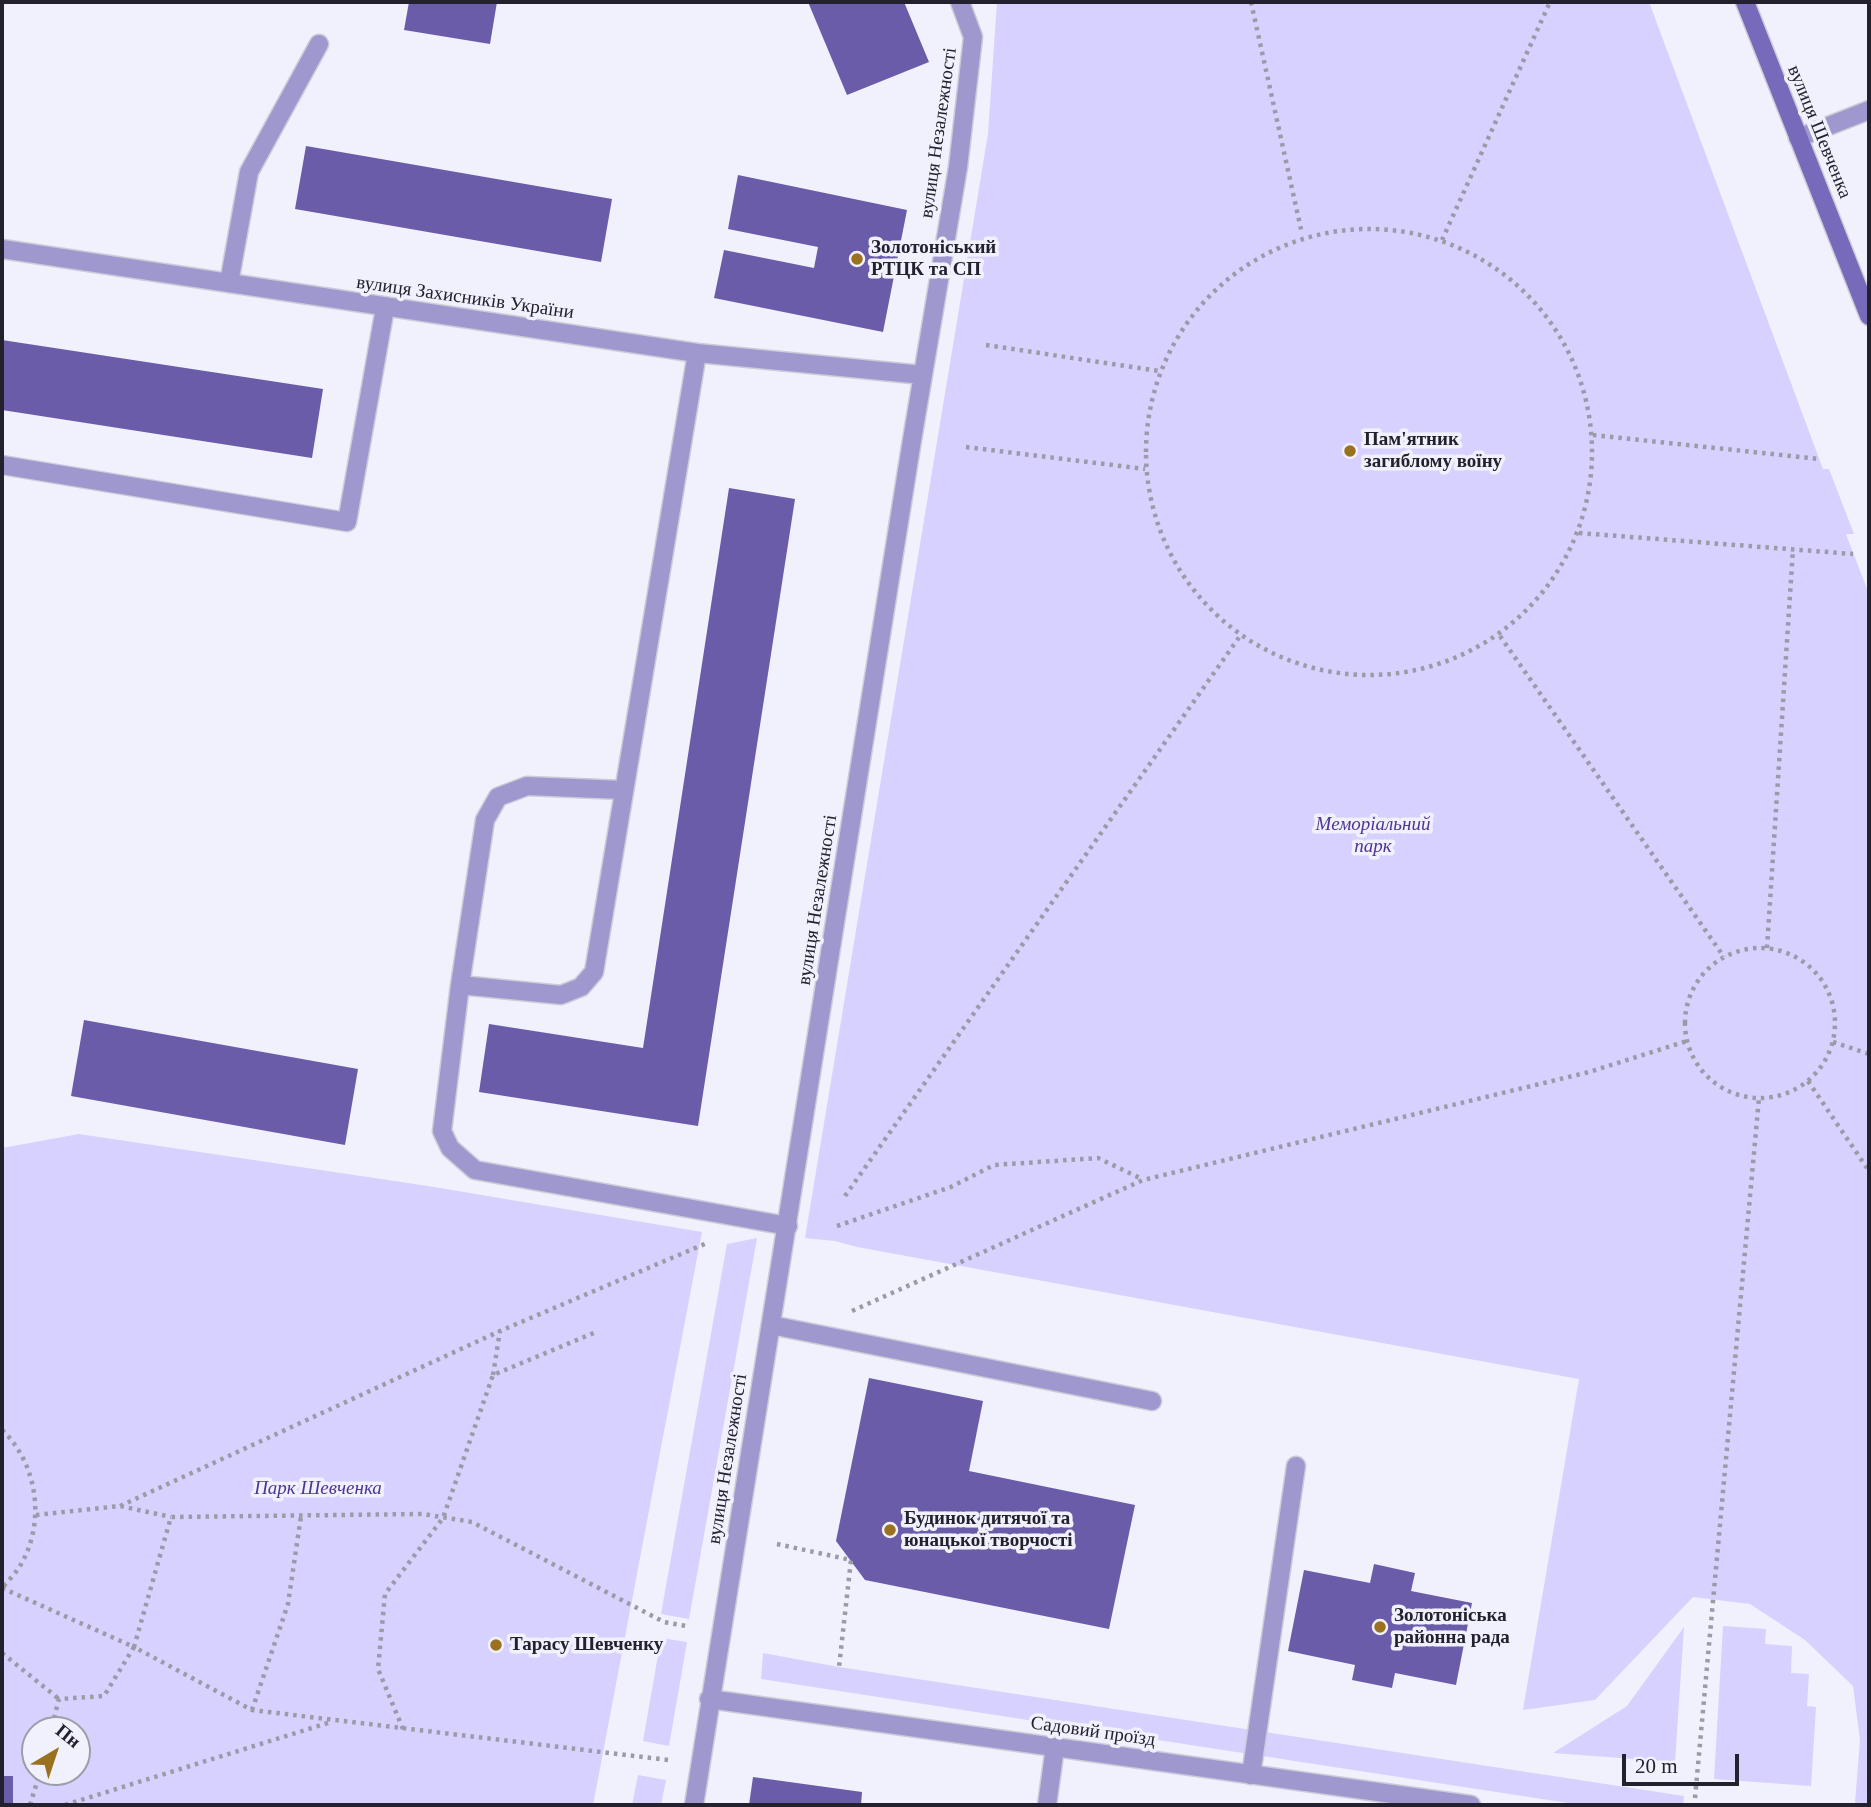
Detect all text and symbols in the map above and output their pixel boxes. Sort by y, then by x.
street label: вулиця Незалежності [916,46,962,220]
street label: вулиця Шевченка [1782,62,1856,202]
place label: Золотоніський РТЦК та СП [871,237,996,281]
marker: Золотоніський РТЦК та СП [849,251,865,267]
street label: вулиця Захисників України [355,271,575,325]
place label: Пам'ятник загиблому воїну [1364,429,1502,473]
marker: Пам'ятник загиблому воїну [1342,443,1358,459]
street label: вулиця Незалежності [793,813,843,987]
park label: Меморіальний парк [1316,814,1430,858]
street label: вулиця Незалежності [703,1372,753,1546]
park label: Парк Шевченка [254,1478,382,1500]
place label: Будинок дитячої та юнацької творчості [904,1508,1073,1552]
marker: Будинок дитячої та юнацької творчості [882,1522,898,1538]
place label: Золотоніська районна рада [1394,1605,1510,1649]
marker: Золотоніська районна рада [1372,1619,1388,1635]
place label: Тарасу Шевченку [510,1634,663,1656]
marker: Тарасу Шевченку [488,1637,504,1653]
street label: Садовий проїзд [1029,1712,1157,1752]
north arrow [21,1716,91,1786]
text: Пн [52,1720,85,1752]
scale bar [1626,1741,1743,1785]
text: 20 m [1635,1754,1678,1778]

